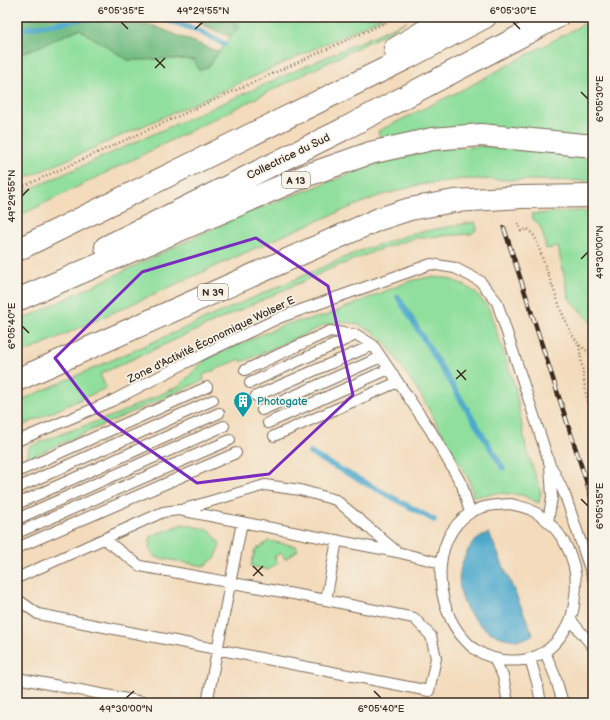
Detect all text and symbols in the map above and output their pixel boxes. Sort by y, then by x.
text: 6°05'35"E [98,5,145,17]
text: 49°29'55"N [176,5,230,17]
text: 6°05'30"E [490,5,537,17]
text: 6°05'30"E [594,75,606,122]
street label: Collectrice du Sud [245,131,332,182]
text: 49°29'55"N [6,169,18,223]
road number: A 13 [282,172,310,188]
text: 49°30'00"N [594,225,606,279]
road number: N 39 [198,284,228,300]
street label: Zone d'Activité Économique Wolser E [124,292,297,386]
text: 6°05'40"E [6,302,18,349]
building icon: Photogate [232,390,254,418]
place label: Photogate [257,395,308,408]
text: 6°05'35"E [594,482,606,529]
text: 49°30'00"N [99,703,153,715]
text: 6°05'40"E [358,703,405,715]

